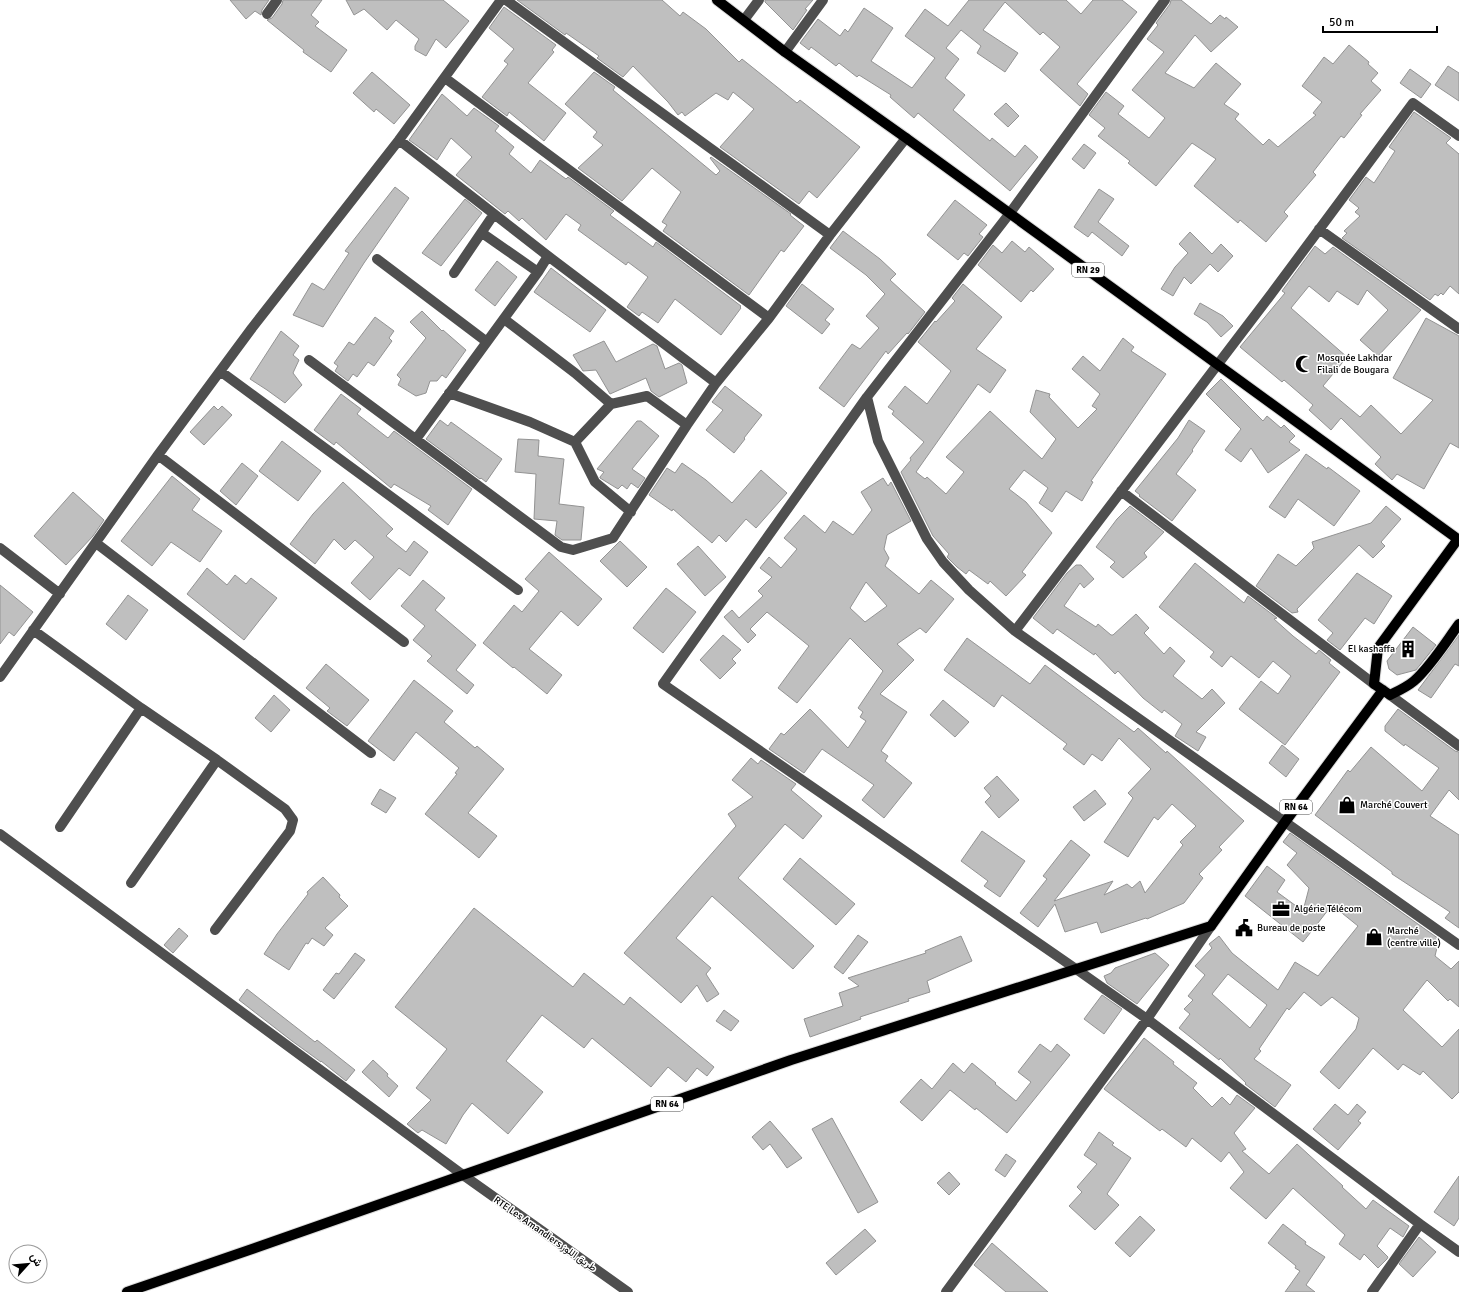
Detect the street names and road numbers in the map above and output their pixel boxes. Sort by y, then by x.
road number: RN 29 [1072,263,1104,277]
road number: RN 64 [1280,800,1312,814]
road number: RN 64 [651,1097,683,1111]
street label: RTE Les Amandiers طريق اللوز [491,1194,599,1274]

